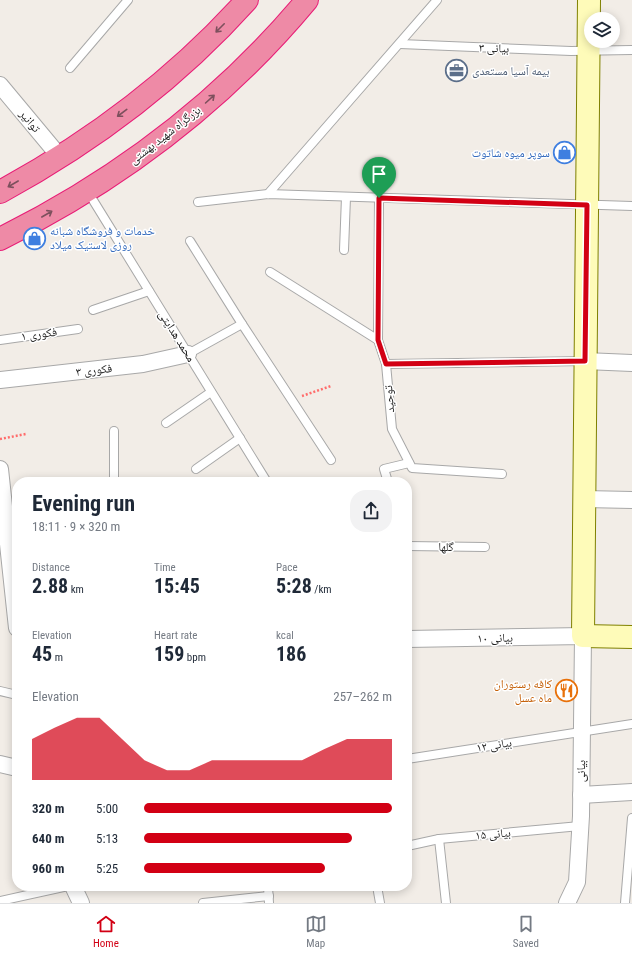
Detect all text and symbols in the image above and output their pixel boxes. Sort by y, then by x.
map controls [584,12,620,48]
button: layers [584,12,620,48]
one-way arrow [215,23,225,33]
street label: بیانی ۳ [479,40,509,56]
office icon: بیمه آسیا مستعدی [443,58,469,84]
place label: بیمه آسیا مستعدی [472,64,549,78]
one-way arrow [205,94,215,104]
street label: بزرگراه شهید بهشتی [127,103,204,168]
street label: توانیر [16,106,44,136]
one-way arrow [117,109,128,118]
shop icon: سوپر میوه شاتوت [552,140,578,166]
place label: سوپر میوه شاتوت [472,146,550,160]
pin [362,157,396,198]
icon: arrive [368,163,390,185]
one-way arrow [7,181,19,189]
one-way arrow [41,210,53,218]
place label: خدمات و فروشگاه شبانه روزی لاستیک میلاد [50,224,155,252]
shop icon: خدمات و فروشگاه شبانه روزی لاستیک میلاد [22,225,48,251]
street label: محمد هدایتی [155,308,198,364]
street label: فکوری ۱ [20,325,58,343]
street label: فکوری ۳ [75,361,113,379]
street label: توحید [381,384,397,413]
button: share [350,490,392,532]
text: Evening run [32,491,135,516]
text: 18:11 · 9 × 320 m [32,519,120,534]
street label: گلها [438,540,454,554]
text: Distance [32,561,70,574]
text: Time [154,561,176,574]
text: Pace [276,561,298,574]
text: 2.88 [32,574,68,598]
text: 15:45 [154,574,200,598]
text: 5:28 [276,574,312,598]
text: km [68,583,84,596]
text: /km [312,583,332,596]
text: Elevation [32,629,72,642]
text: Heart rate [154,629,197,642]
text: kcal [276,629,294,642]
street label: بیانی ۱۰ [477,631,513,646]
text: 45 [32,642,52,666]
text: 159 [154,642,184,666]
text: 186 [276,642,306,666]
text: m [52,651,63,664]
text: bpm [184,651,206,664]
place label: کافه رستوران ماه عسل [494,677,552,705]
restaurant icon: کافه رستوران ماه عسل [554,678,580,704]
text: Elevation [32,689,79,704]
text: 257–262 m [333,689,392,704]
street label: بیانی ۱۲ [475,735,513,755]
street label: بیانی [574,760,589,782]
text: 320 m [32,801,64,816]
text: 5:00 [96,801,118,816]
street label: بیانی ۱۵ [475,825,511,843]
text: 640 m [32,831,64,846]
text: 5:13 [96,831,118,846]
text: 960 m [32,861,64,876]
text: 5:25 [96,861,118,876]
tab: Home [93,913,119,950]
tab: Map [305,913,327,950]
tab: Saved [513,913,539,950]

